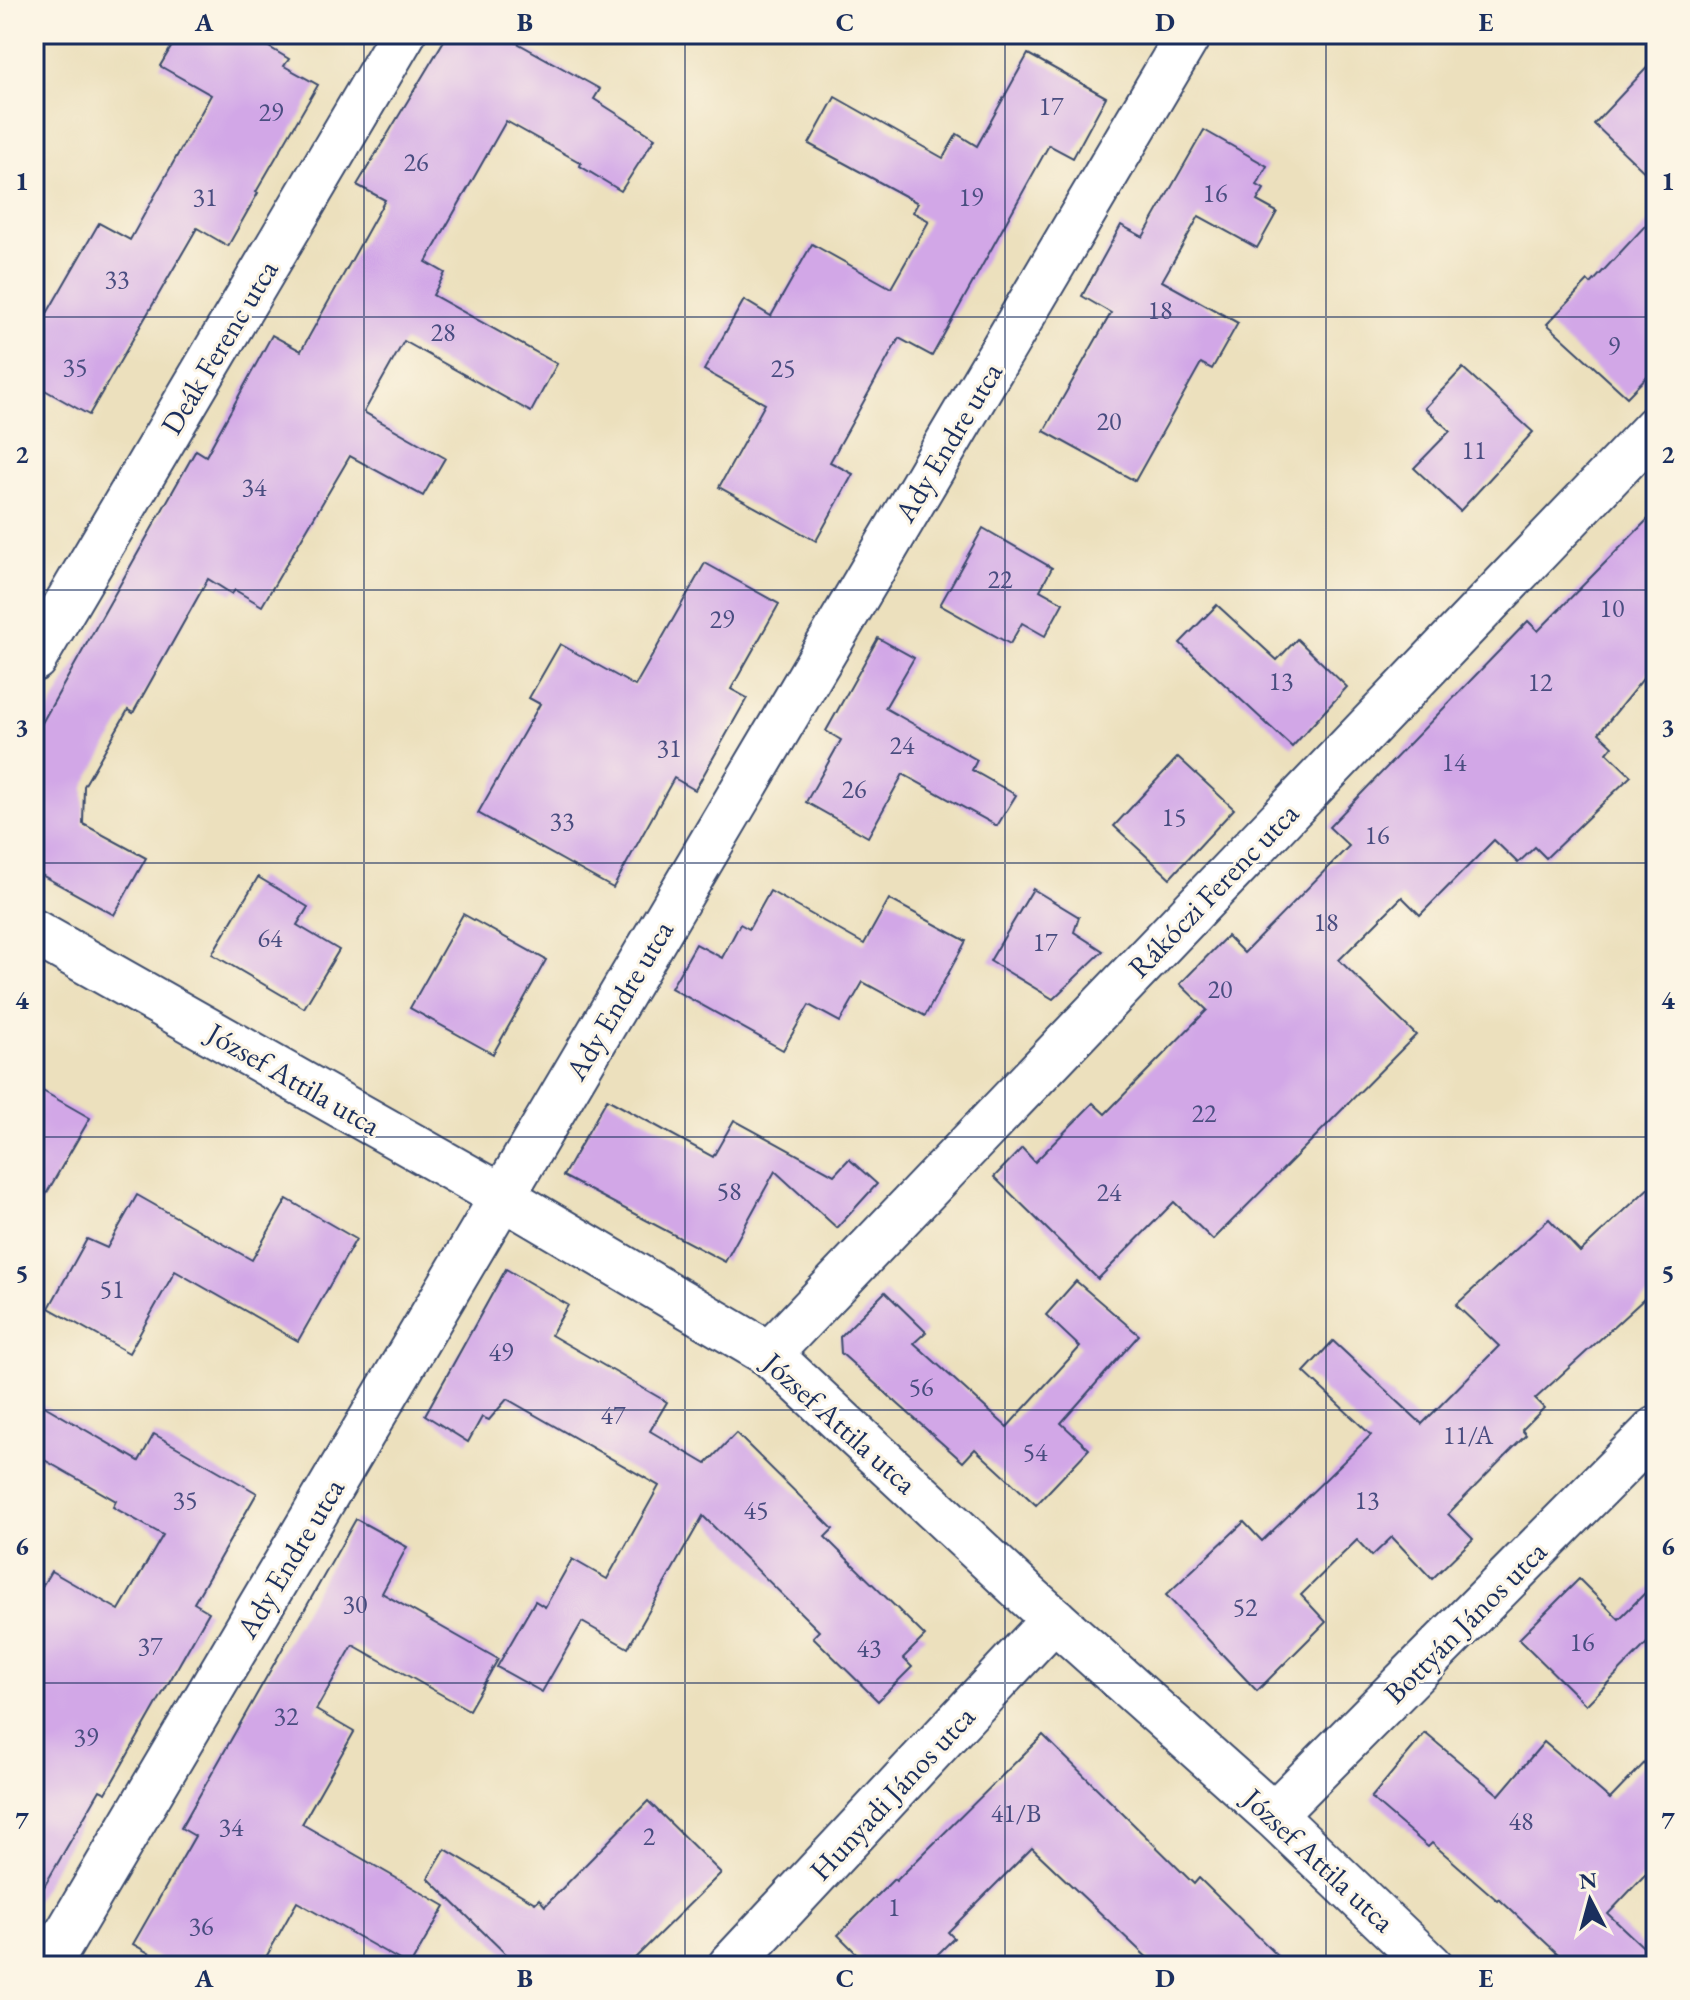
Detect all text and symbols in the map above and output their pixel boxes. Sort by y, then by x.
text: A [194,5,214,39]
text: B [517,5,533,39]
text: C [836,5,854,39]
text: D [1155,5,1175,39]
text: E [1479,5,1494,39]
house number: 17 [1039,89,1064,123]
house number: 29 [259,95,284,129]
house number: 26 [404,145,428,179]
text: 1 [15,164,29,198]
text: 1 [1661,164,1675,198]
house number: 16 [1203,176,1227,210]
house number: 31 [193,180,217,214]
house number: 19 [959,180,984,214]
street label: Deák Ferenc utca [151,252,287,442]
house number: 33 [105,262,129,296]
house number: 18 [1148,293,1172,327]
house number: 28 [431,315,455,349]
house number: 9 [1608,329,1621,363]
house number: 35 [63,350,87,384]
house number: 25 [771,351,795,385]
street label: Ady Endre utca [884,355,1011,530]
house number: 20 [1097,404,1121,438]
house number: 11 [1462,433,1486,467]
text: 2 [15,437,29,471]
text: 2 [1661,437,1675,471]
house number: 34 [242,470,267,504]
house number: 22 [988,562,1013,596]
house number: 10 [1600,591,1624,625]
house number: 29 [710,602,735,636]
house number: 13 [1269,664,1293,698]
house number: 12 [1528,665,1553,699]
text: 3 [15,710,29,744]
text: 3 [1661,710,1675,744]
house number: 24 [890,728,915,762]
house number: 31 [657,731,681,765]
house number: 14 [1442,745,1467,779]
house number: 26 [842,772,866,806]
street label: Rákóczi Ferenc utca [1119,794,1307,986]
house number: 15 [1162,800,1186,834]
house number: 33 [550,804,574,838]
house number: 16 [1365,818,1389,852]
house number: 18 [1314,905,1338,939]
street label: Ady Endre utca [555,913,682,1088]
house number: 64 [258,921,283,955]
house number: 17 [1033,925,1058,959]
house number: 20 [1208,972,1232,1006]
text: 4 [15,983,29,1017]
text: 4 [1661,983,1675,1017]
street label: József Attila utca [198,1012,388,1144]
house number: 22 [1192,1096,1217,1130]
house number: 58 [717,1174,741,1208]
house number: 24 [1097,1175,1122,1209]
text: 5 [15,1256,29,1290]
text: 5 [1661,1256,1675,1290]
house number: 51 [100,1272,124,1306]
house number: 49 [489,1335,514,1369]
street label: József Attila utca [753,1342,925,1502]
house number: 56 [909,1370,933,1404]
house number: 47 [601,1398,626,1432]
house number: 11/A [1443,1418,1494,1452]
house number: 54 [1023,1435,1048,1469]
street label: Ady Endre utca [226,1471,353,1646]
house number: 35 [173,1483,197,1517]
house number: 13 [1355,1483,1379,1517]
house number: 45 [744,1493,768,1527]
text: 6 [15,1529,29,1563]
text: 6 [1661,1529,1675,1563]
street label: Bottyán János utca [1375,1532,1555,1712]
house number: 30 [343,1587,367,1621]
house number: 52 [1233,1590,1258,1624]
house number: 16 [1570,1625,1594,1659]
house number: 37 [138,1629,163,1663]
house number: 43 [857,1631,881,1665]
street label: Hunyadi János utca [801,1697,983,1889]
house number: 32 [274,1699,299,1733]
house number: 39 [74,1720,99,1754]
street label: József Attila utca [1233,1778,1403,1940]
house number: 41/B [991,1796,1041,1830]
text: 7 [15,1803,29,1837]
text: 7 [1661,1803,1675,1837]
house number: 48 [1509,1804,1533,1838]
house number: 34 [219,1810,244,1844]
house number: 2 [643,1819,656,1853]
north arrow [1550,1860,1630,1940]
text: N [1578,1865,1599,1896]
house number: 1 [888,1890,900,1924]
house number: 36 [189,1909,213,1943]
text: A [194,1961,214,1995]
text: B [517,1961,533,1995]
text: C [836,1961,854,1995]
text: D [1155,1961,1175,1995]
text: E [1479,1961,1494,1995]

